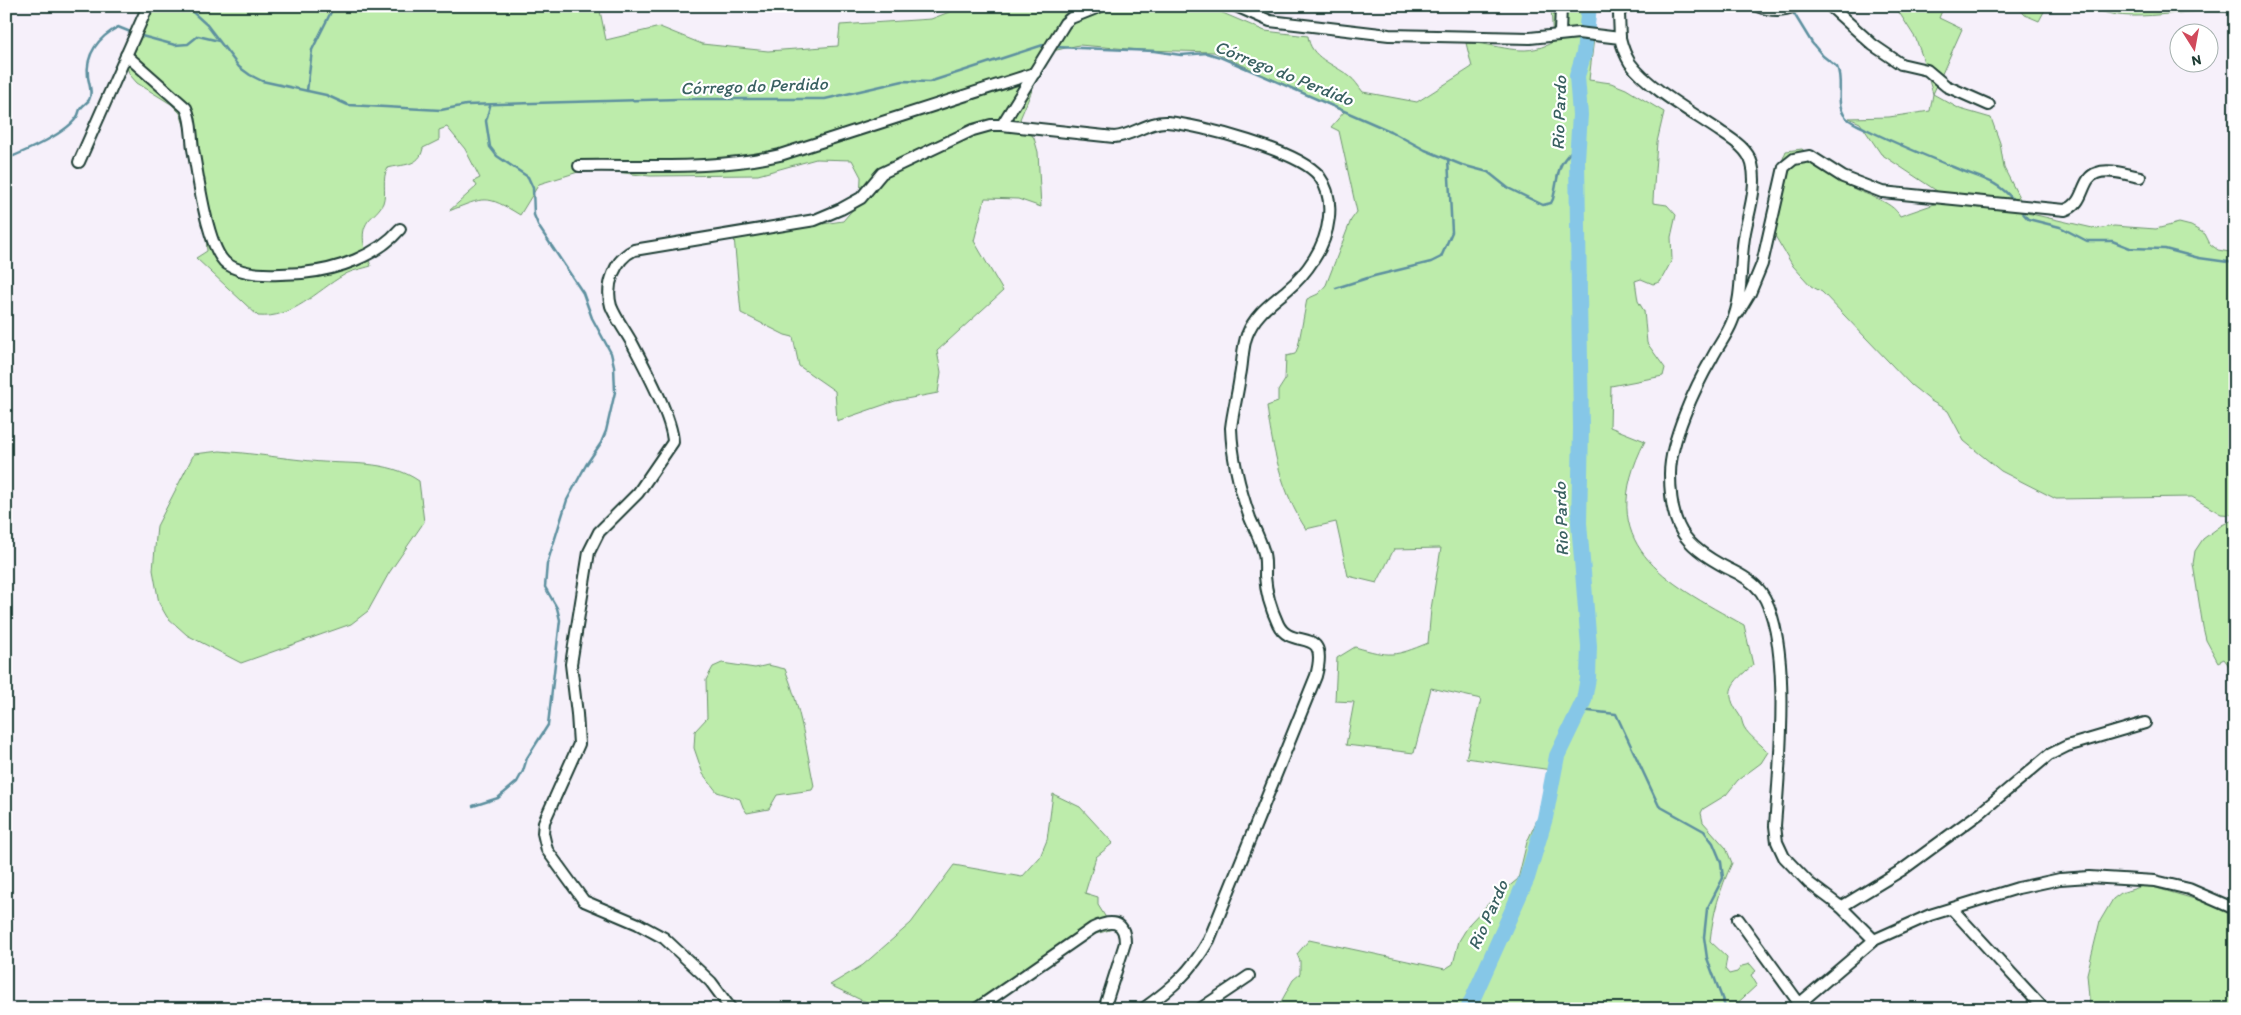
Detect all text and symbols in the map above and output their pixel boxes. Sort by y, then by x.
north arrow [2168,22,2218,72]
water label: Córrego do Perdido [1212,35,1357,111]
text: N [2190,51,2203,70]
water label: Córrego do Perdido [680,72,829,100]
water label: Rio Pardo [1547,75,1571,151]
water label: Rio Pardo [1549,481,1573,557]
water label: Rio Pardo [1463,876,1513,953]

